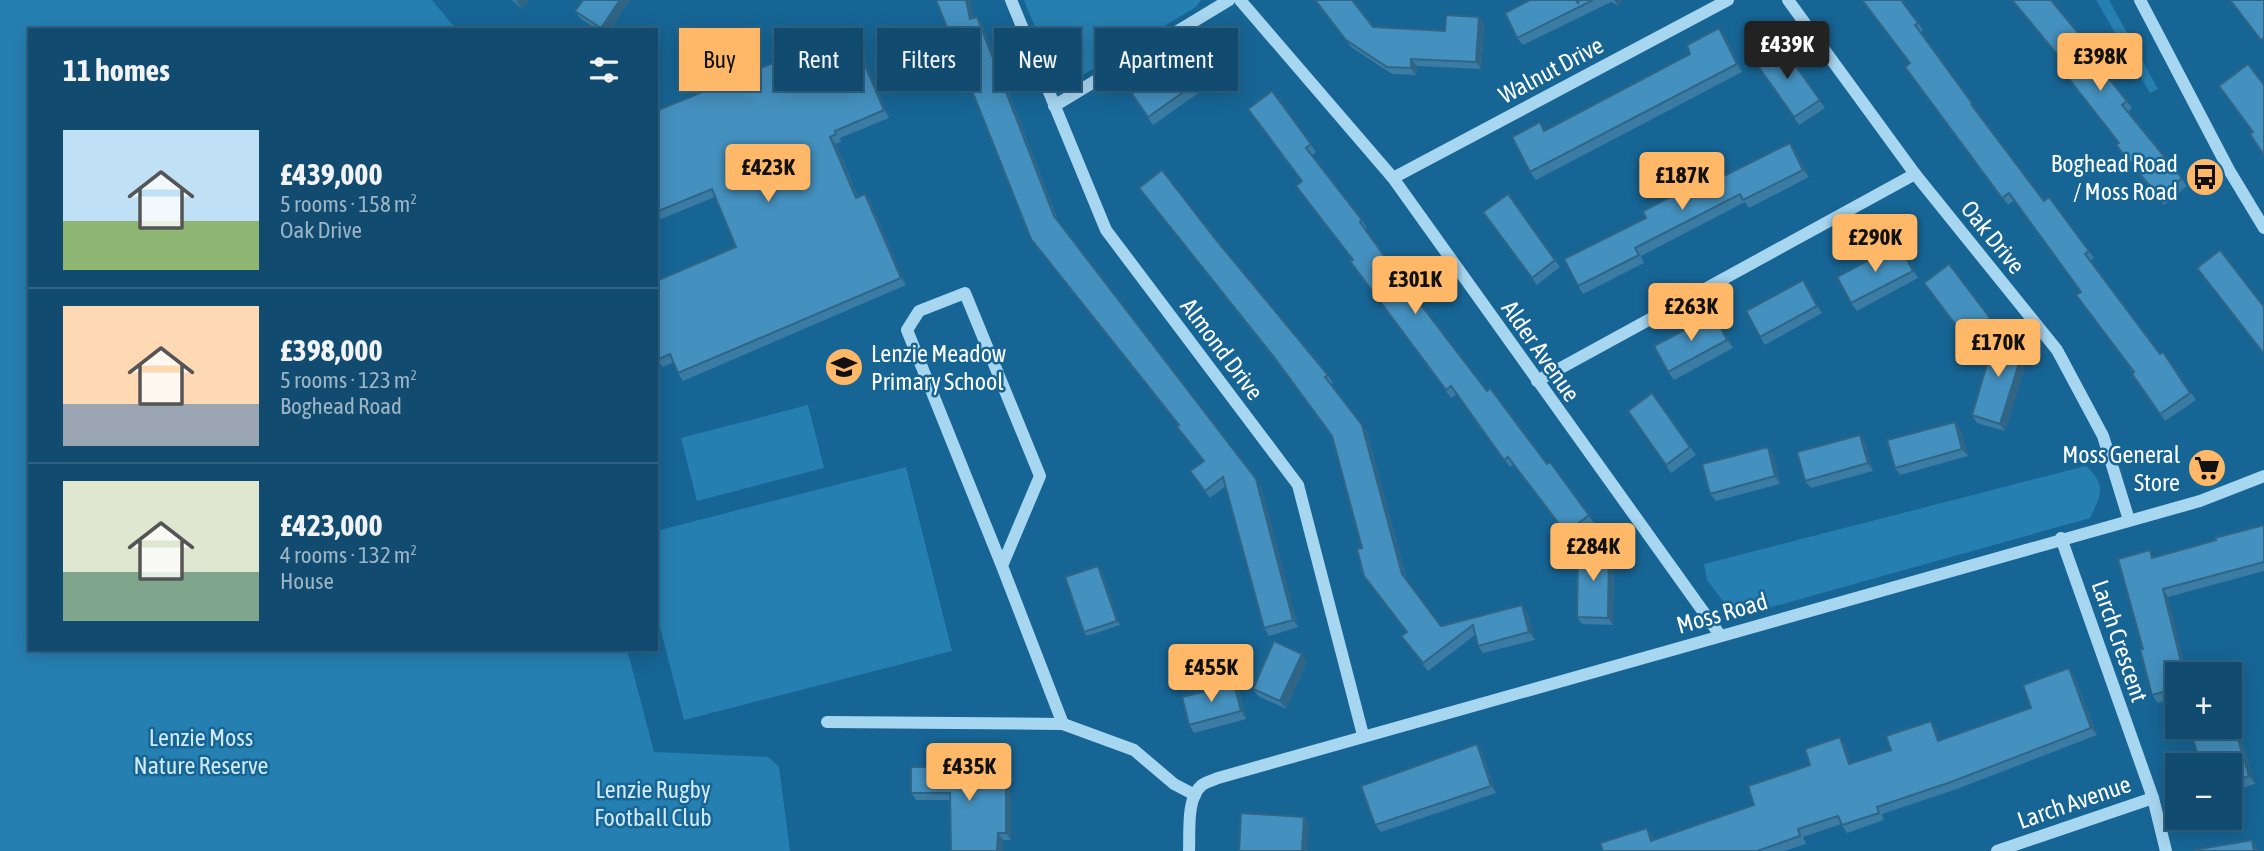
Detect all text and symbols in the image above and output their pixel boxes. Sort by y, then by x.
pin: £439K [1738,22,1836,81]
chip: Buy [679,28,760,91]
chip: Rent [774,28,863,91]
chip: Filters [877,28,980,91]
chip: New [994,28,1081,91]
chip: Apartment [1095,28,1238,91]
street label: Walnut Drive [1494,31,1608,109]
text: £439K [1760,31,1814,57]
pin: £398K [2051,34,2149,93]
text: £398K [2073,43,2127,69]
icon: filters [585,51,623,89]
text: 11 homes [63,53,170,87]
pin: £423K [719,144,817,204]
place label: Boghead Road / Moss Road [2051,150,2178,205]
pin: £187K [1633,152,1731,212]
text: £423K [741,154,795,180]
bus stop icon: Boghead Road / Moss Road [2184,156,2226,198]
text: £439,000 [280,157,383,191]
icon: home [119,158,203,242]
text: £187K [1655,162,1709,188]
text: 5 rooms · 158 m² [280,191,417,217]
street label: Oak Drive [1956,195,2030,279]
pin: £290K [1826,215,1924,274]
text: Oak Drive [280,217,362,243]
text: £290K [1848,224,1902,250]
pin: £301K [1366,256,1464,316]
text: £301K [1388,266,1442,292]
pin: £263K [1642,284,1740,343]
street label: Almond Drive [1175,293,1269,405]
text: £263K [1664,293,1718,319]
street label: Alder Avenue [1496,295,1586,407]
pin: £170K [1949,320,2047,379]
text: £170K [1971,329,2025,355]
text: £398,000 [280,333,383,367]
icon: home [119,334,203,418]
place label: Lenzie Meadow Primary School [871,340,1006,395]
school or university icon: Lenzie Meadow Primary School [823,346,865,388]
text: 5 rooms · 123 m² [280,367,417,393]
text: Boghead Road [280,393,402,419]
place label: Moss General Store [2062,441,2181,496]
supermarket icon: Moss General Store [2186,447,2228,489]
text: £423,000 [280,508,383,542]
icon: home [119,509,203,593]
pin: £284K [1544,524,1642,583]
text: £284K [1566,533,1620,559]
text: 4 rooms · 132 m² [280,542,417,568]
text: House [280,568,334,594]
street label: Larch Crescent [2087,577,2153,705]
street label: Moss Road [1673,587,1771,639]
pin: £455K [1162,644,1260,704]
text: £455K [1184,654,1238,680]
map controls [2165,662,2242,830]
button: + [2165,662,2242,739]
park label: Lenzie Moss Nature Reserve [134,724,268,779]
pin: £435K [920,744,1018,803]
text: £435K [942,753,996,779]
button: − [2165,753,2242,830]
street label: Larch Avenue [2014,770,2134,834]
park label: Lenzie Rugby Football Club [594,776,712,831]

